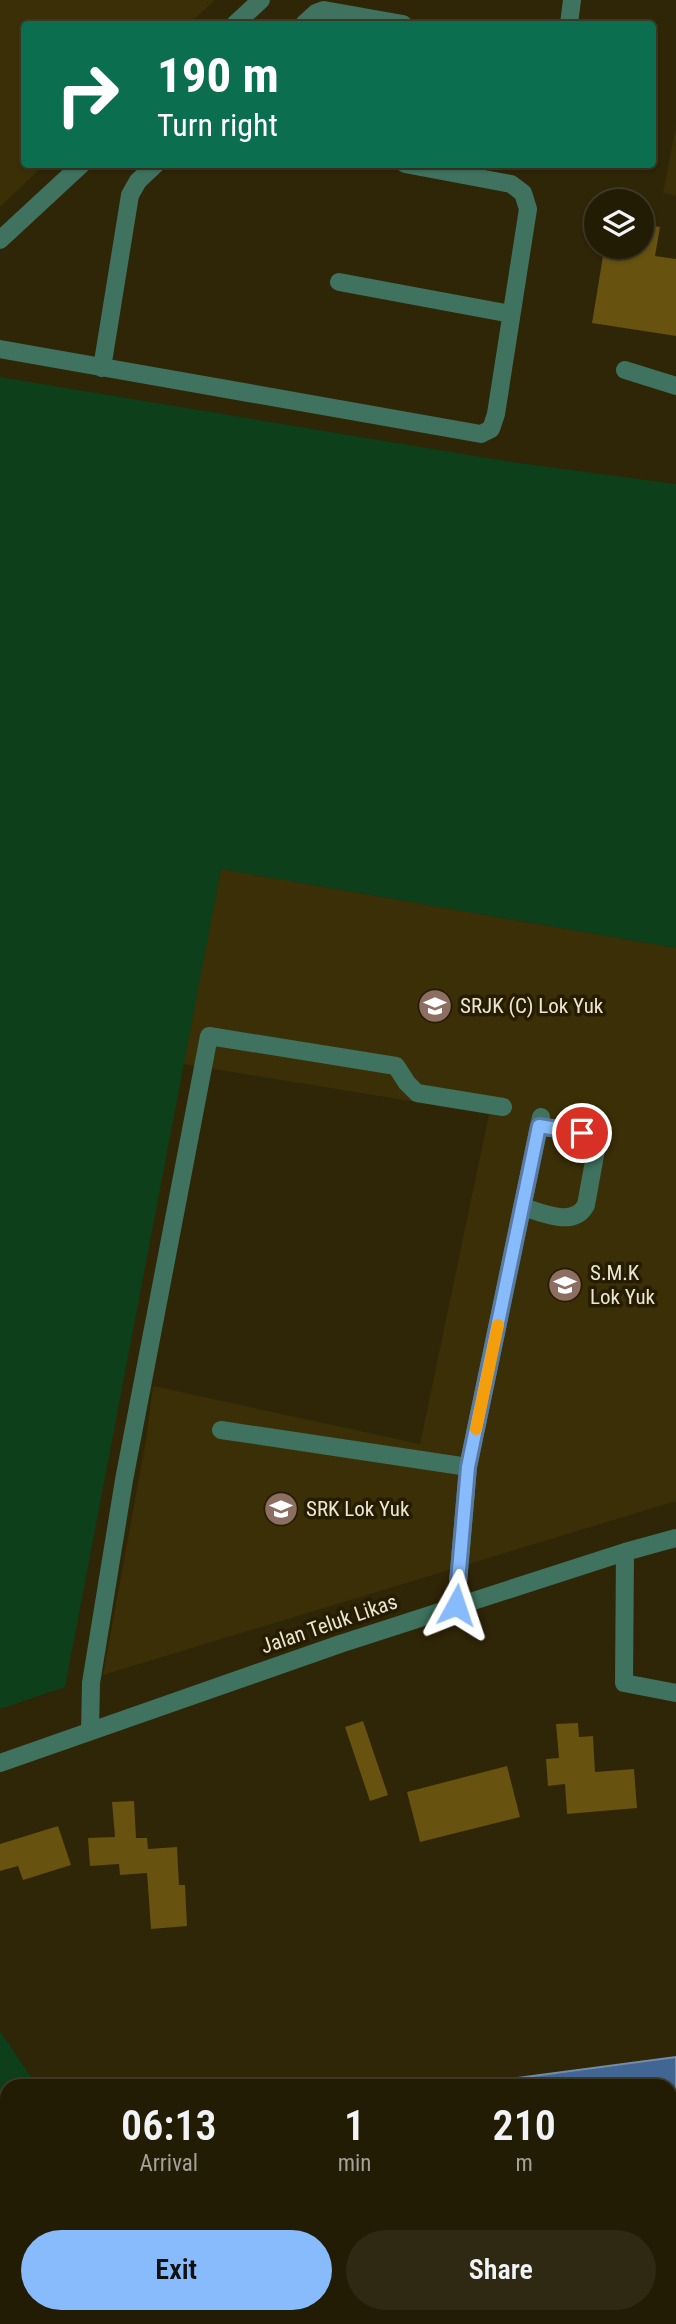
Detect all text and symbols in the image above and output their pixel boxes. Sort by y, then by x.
text: 190 m [157,47,279,104]
icon: right [42,49,133,140]
text: Turn right [157,106,278,144]
map controls [584,189,654,259]
button: layers [584,189,654,259]
school or university icon: SRJK (C) Lok Yuk [416,987,454,1025]
place label: SRJK (C) Lok Yuk [460,994,604,1018]
pin [552,1103,612,1163]
icon: arrive [563,1114,601,1152]
place label: S.M.K Lok Yuk [590,1261,656,1309]
school or university icon: S.M.K Lok Yuk [546,1266,584,1304]
school or university icon: SRK Lok Yuk [262,1490,300,1528]
place label: SRK Lok Yuk [306,1497,410,1521]
position arrow [419,1568,493,1642]
street label: Jalan Teluk Likas [258,1589,400,1659]
text: 06:13 [121,2101,217,2150]
text: 1 [344,2101,365,2150]
text: 210 [493,2101,556,2150]
text: Arrival [140,2150,198,2177]
text: min [338,2150,371,2177]
text: m [516,2150,533,2177]
button: Exit [21,2230,332,2310]
button: Share [346,2230,656,2310]

